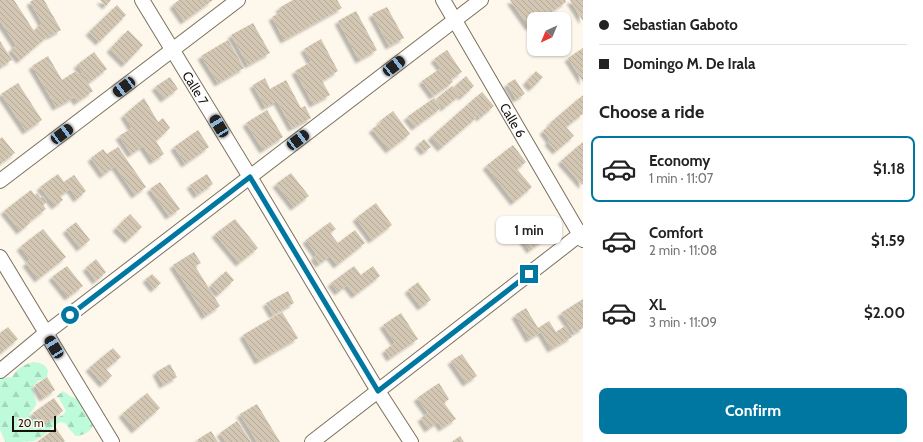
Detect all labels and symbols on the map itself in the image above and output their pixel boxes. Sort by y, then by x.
north arrow [527,12,571,56]
car [381,54,407,78]
street label: Calle 7 [179,68,212,108]
car [111,75,137,99]
street label: Calle 6 [497,100,529,140]
car [208,113,230,139]
car [49,122,75,146]
car [285,128,311,152]
callout: 1 min [496,216,562,244]
route end [520,265,538,283]
route start [61,306,79,324]
car [43,334,65,360]
scale bar [12,414,56,433]

